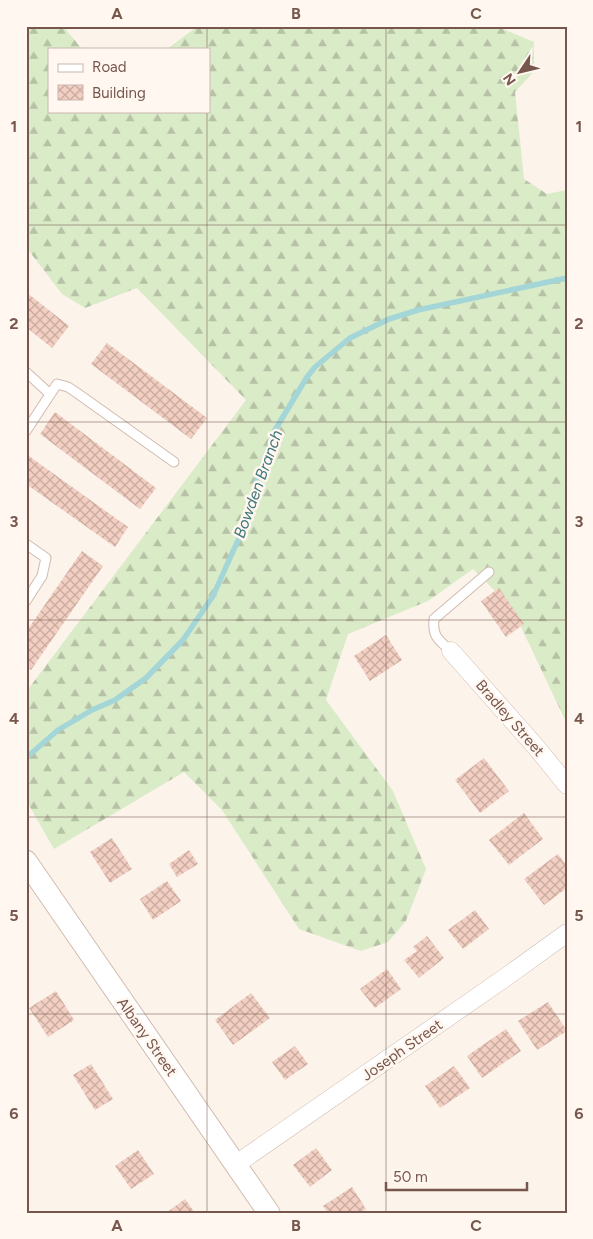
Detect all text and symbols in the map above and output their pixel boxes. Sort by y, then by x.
text: A [111,4,123,23]
text: B [291,4,301,23]
text: C [470,4,482,23]
legend [48,48,210,112]
north arrow [496,48,546,98]
text: Road [92,58,127,76]
text: N [500,70,520,88]
text: Building [92,84,146,102]
text: 1 [11,117,17,136]
text: 1 [576,117,582,136]
text: 2 [9,314,19,333]
text: 2 [574,314,584,333]
water label: Bowden Branch [230,427,286,541]
text: 3 [10,512,19,531]
text: 3 [575,512,584,531]
street label: Bradley Street [472,676,548,760]
text: 4 [9,709,19,728]
text: 4 [574,709,584,728]
text: 5 [9,906,19,925]
text: 5 [574,906,584,925]
street label: Albany Street [113,994,181,1080]
street label: Joseph Street [358,1015,446,1084]
text: 6 [9,1104,19,1123]
text: 6 [574,1104,584,1123]
scale bar [386,1159,527,1191]
text: 50 m [393,1168,428,1186]
text: A [111,1216,123,1235]
text: B [291,1216,301,1235]
text: C [470,1216,482,1235]

